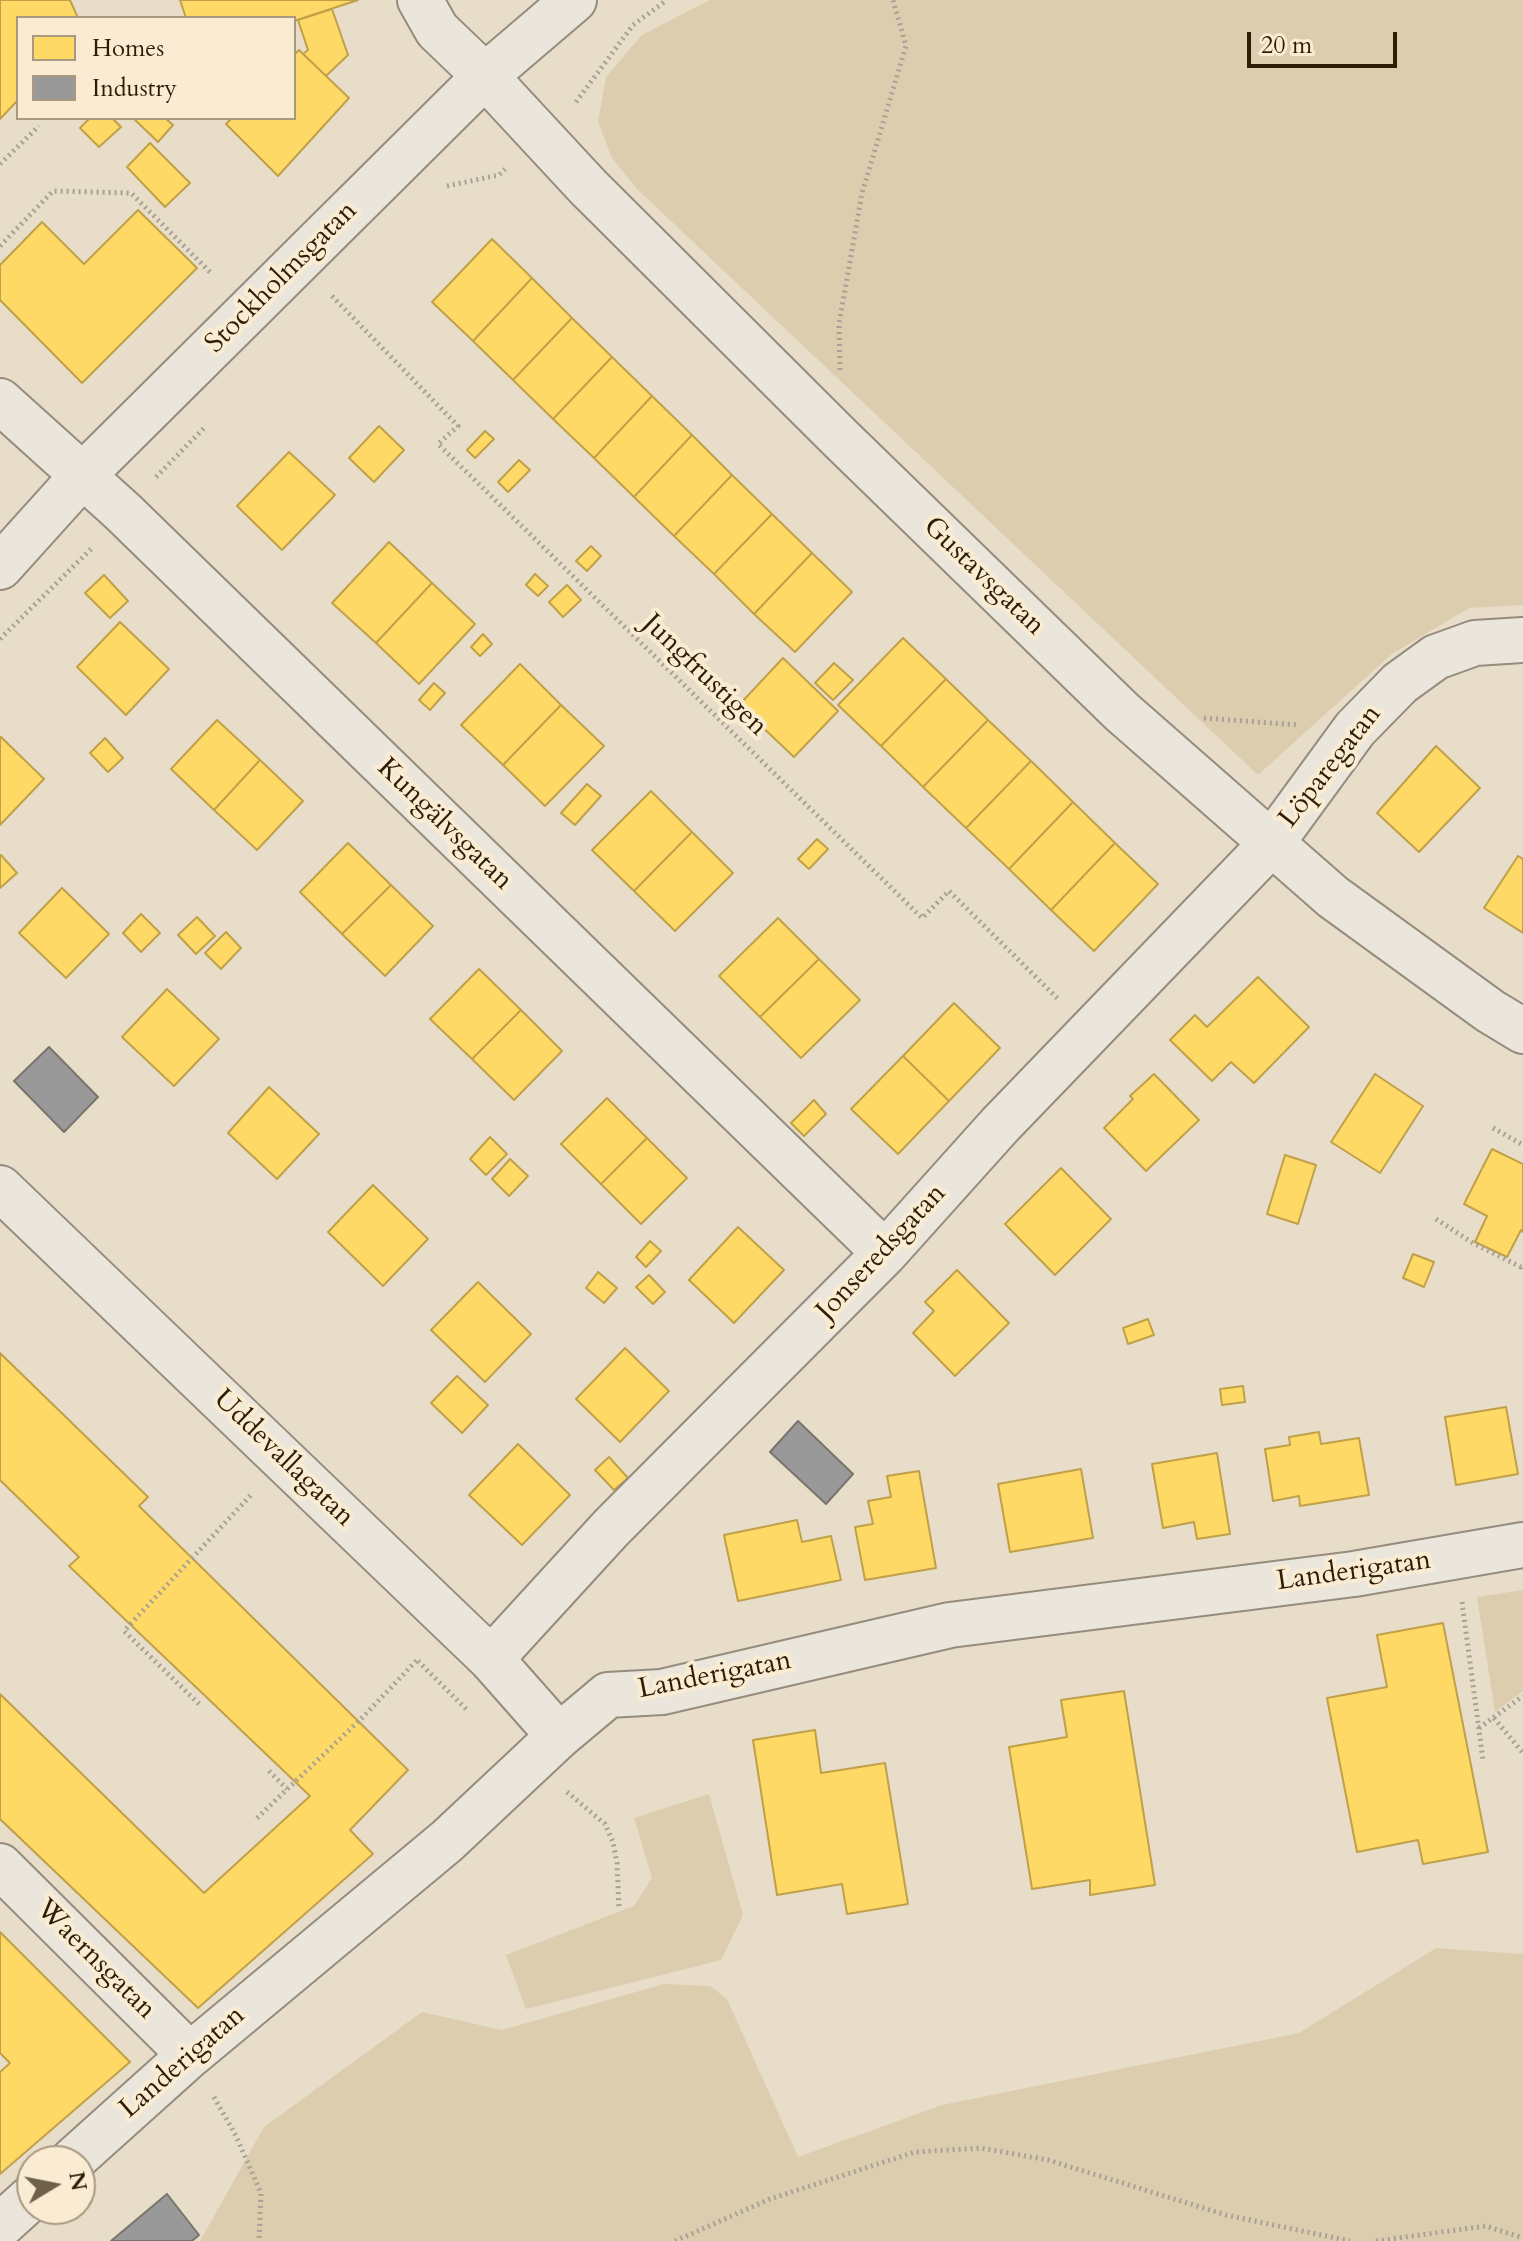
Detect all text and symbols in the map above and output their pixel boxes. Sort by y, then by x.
legend [16,16,296,120]
scale bar [1251,16,1401,66]
text: 20 m [1261,29,1312,62]
text: Homes [92,32,164,65]
text: Industry [92,72,177,105]
street label: Stockholmsgatan [199,195,365,361]
street label: Gustavsgatan [915,511,1051,643]
street label: Jungfrustigen [634,608,774,744]
street label: Löparegatan [1273,699,1389,835]
street label: Kungälvsgatan [369,752,519,898]
street label: Jonseredsgatan [810,1178,954,1328]
street label: Uddevallagatan [206,1383,360,1535]
street label: Landerigatan [1275,1545,1433,1599]
street label: Landerigatan [636,1645,794,1707]
street label: Waernsgatan [28,1893,162,2027]
street label: Landerigatan [113,1999,253,2127]
north arrow [16,2145,96,2225]
text: N [61,2169,94,2193]

